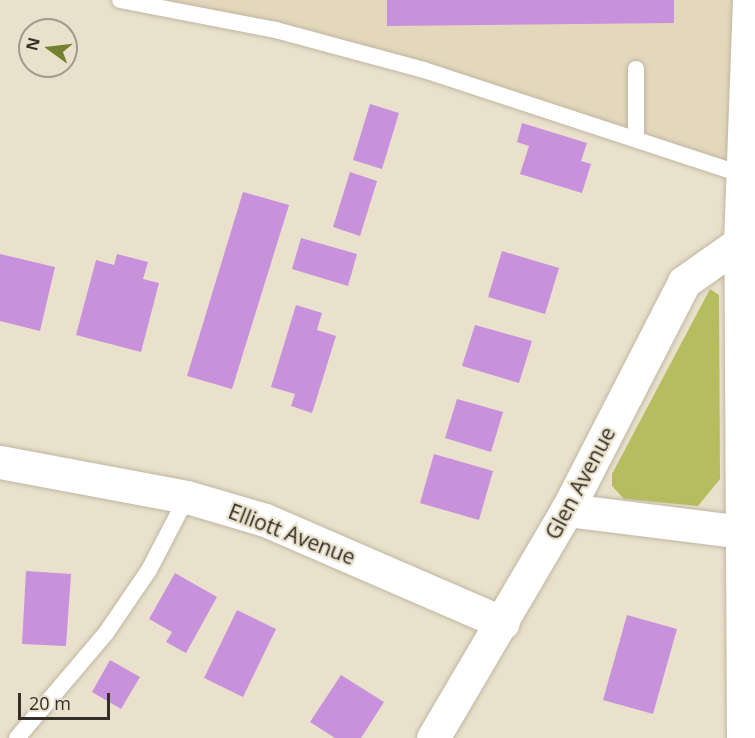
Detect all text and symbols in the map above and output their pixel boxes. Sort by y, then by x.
north arrow [18,18,78,78]
text: N [20,35,45,53]
street label: Glen Avenue [540,422,620,544]
street label: Elliott Avenue [225,498,359,570]
scale bar [21,681,112,719]
text: 20 m [29,691,71,715]

